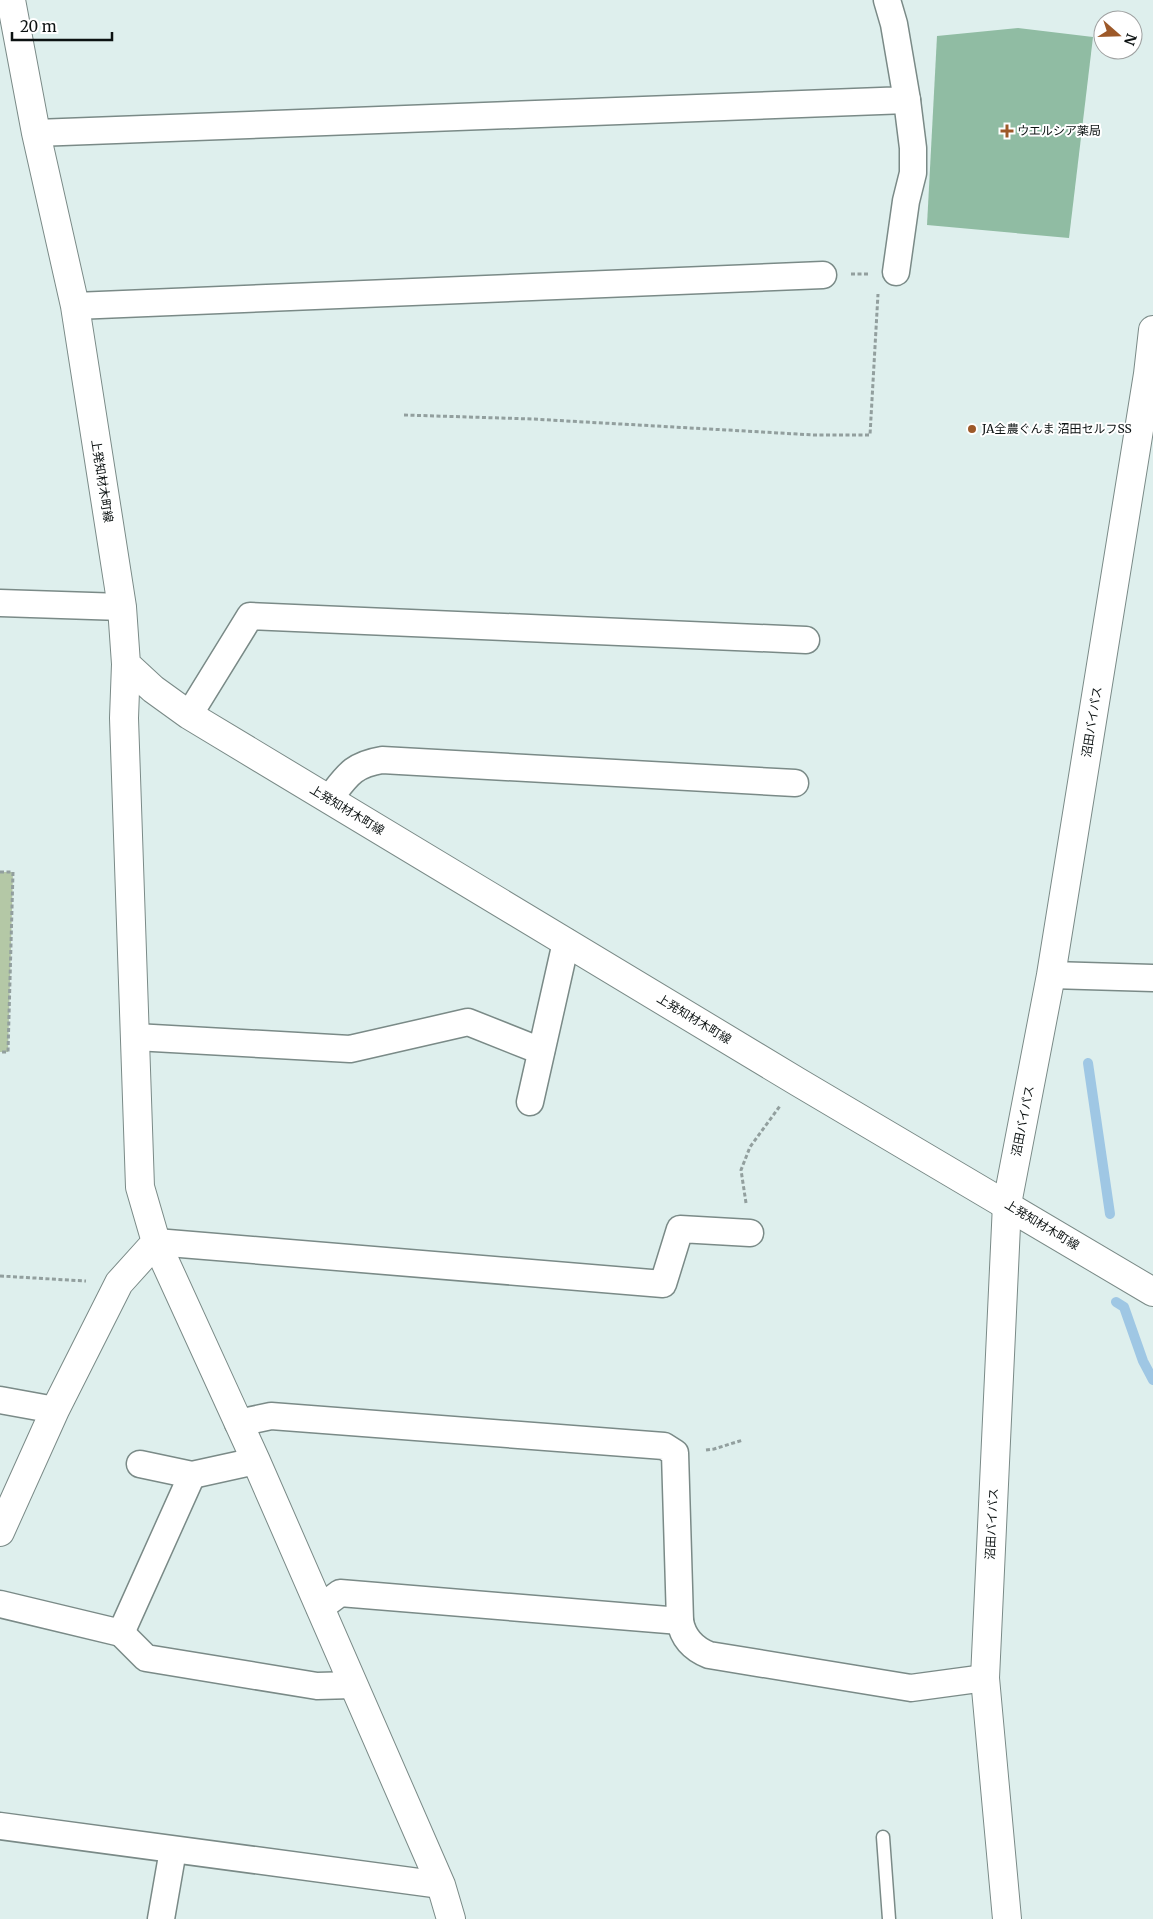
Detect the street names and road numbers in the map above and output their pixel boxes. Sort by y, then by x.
street label: 上発知材木町線 [89,438,116,524]
street label: 沼田バイパス [1078,685,1105,759]
street label: 上発知材木町線 [307,782,387,838]
street label: 上発知材木町線 [654,991,734,1047]
street label: 沼田バイパス [1008,1084,1037,1158]
street label: 上発知材木町線 [1002,1197,1082,1253]
street label: 沼田バイパス [982,1488,1001,1560]

